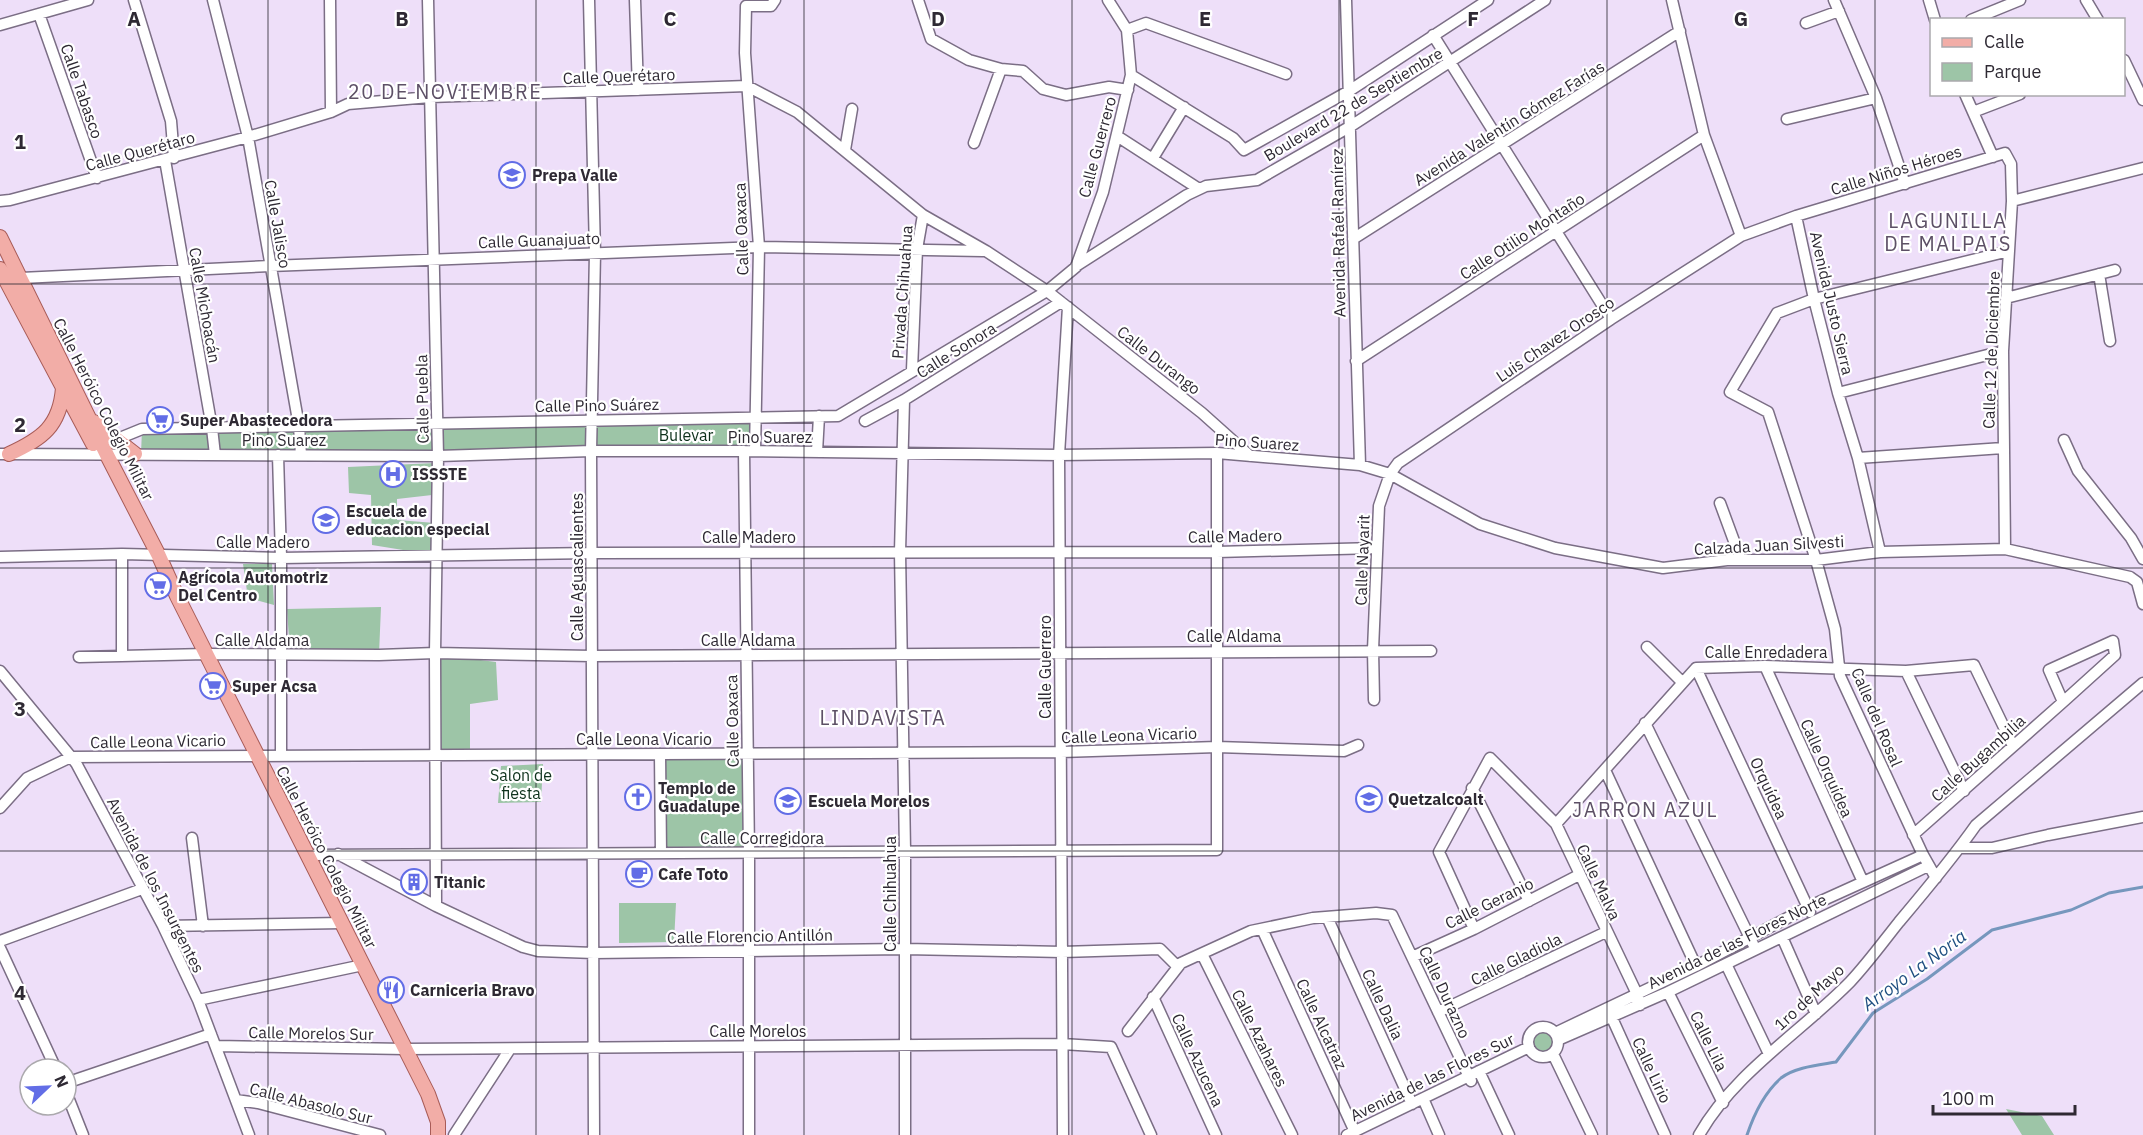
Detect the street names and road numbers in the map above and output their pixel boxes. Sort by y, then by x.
street label: Calle Tabasco [56,41,108,141]
street label: Boulevard 22 de Septiembre [1260,43,1446,165]
street label: Avenida Valentín Gómez Farías [1410,56,1608,190]
street label: Calle Querétaro [563,64,676,88]
street label: Calle Guerrero [1074,94,1120,200]
street label: Calle Querétaro [83,127,197,175]
street label: Calle Niños Héroes [1828,141,1964,199]
street label: Avenida Rafaél Ramírez [1327,148,1349,318]
street label: Calle Jalisco [260,178,296,270]
street label: Calle Oaxaca [729,182,753,276]
street label: Calle Otilio Montaño [1456,188,1588,284]
street label: Privada Chihuahua [887,224,917,359]
street label: Calle Guanajuato [478,228,600,252]
street label: Avenida Justo Sierra [1806,229,1858,377]
street label: Calle Michoacán [185,246,225,364]
street label: Calle 12 de Diciembre [1978,271,2004,429]
street label: Luis Chavez Orosco [1492,292,1618,386]
street label: Calle Heróico Colegio Militar [49,315,159,504]
street label: Calle Sonora [912,317,1000,382]
street label: Calle Durango [1113,321,1205,399]
street label: Calle Puebla [411,354,433,444]
street label: Calle Pino Suárez [535,394,659,416]
street label: Pino Suarez [728,427,812,447]
street label: Pino Suarez [1214,429,1300,455]
street label: Pino Suarez [242,430,326,450]
street label: Calle Aguascalientes [567,493,587,641]
street label: Calle Nayarit [1350,514,1374,606]
street label: Calle Madero [1188,525,1282,547]
street label: Calle Madero [702,527,796,547]
street label: Calzada Juan Silvesti [1693,531,1845,559]
street label: Calle Madero [216,532,310,552]
street label: Calle Guerrero [1035,615,1055,719]
street label: Calle Aldama [1187,626,1282,646]
street label: Calle Aldama [215,630,310,650]
street label: Calle Aldama [701,630,796,650]
street label: Calle Enredadera [1705,642,1828,662]
street label: Calle del Rosal [1847,665,1907,769]
street label: Calle Oaxaca [721,674,743,768]
street label: Calle Bugambilia [1927,710,2030,806]
street label: Calle Orquídea [1796,716,1858,821]
street label: Calle Leona Vicario [1061,723,1197,747]
street label: Calle Leona Vicario [576,729,712,749]
street label: Calle Leona Vicario [90,730,226,752]
street label: Orquídea [1746,754,1792,823]
street label: Calle Heróico Colegio Militar [272,763,382,952]
street label: Avenida de los Insurgentes [103,794,209,976]
street label: Calle Corregidora [700,828,824,848]
street label: Calle Chihuahua [880,835,900,952]
street label: Calle Malva [1573,841,1626,924]
street label: Calle Geranio [1441,873,1537,933]
street label: Avenida de las Flores Norte [1644,889,1830,993]
street label: Calle Florencio Antillón [667,925,833,947]
street label: Calle Gladiola [1467,928,1565,990]
street label: Calle Durazno [1415,943,1475,1041]
street label: 1ro de Mayo [1770,960,1848,1034]
street label: Calle Dalia [1358,965,1408,1043]
street label: Calle Alcatraz [1292,975,1352,1073]
street label: Calle Azahares [1228,986,1292,1090]
street label: Calle Lila [1686,1008,1732,1075]
street label: Calle Azucena [1168,1010,1229,1110]
street label: Calle Morelos [709,1021,807,1041]
street label: Calle Morelos Sur [248,1022,374,1044]
street label: Avenida de las Flores Sur [1347,1028,1517,1125]
street label: Calle Lirio [1628,1034,1676,1106]
street label: Calle Abasolo Sur [248,1078,375,1128]

